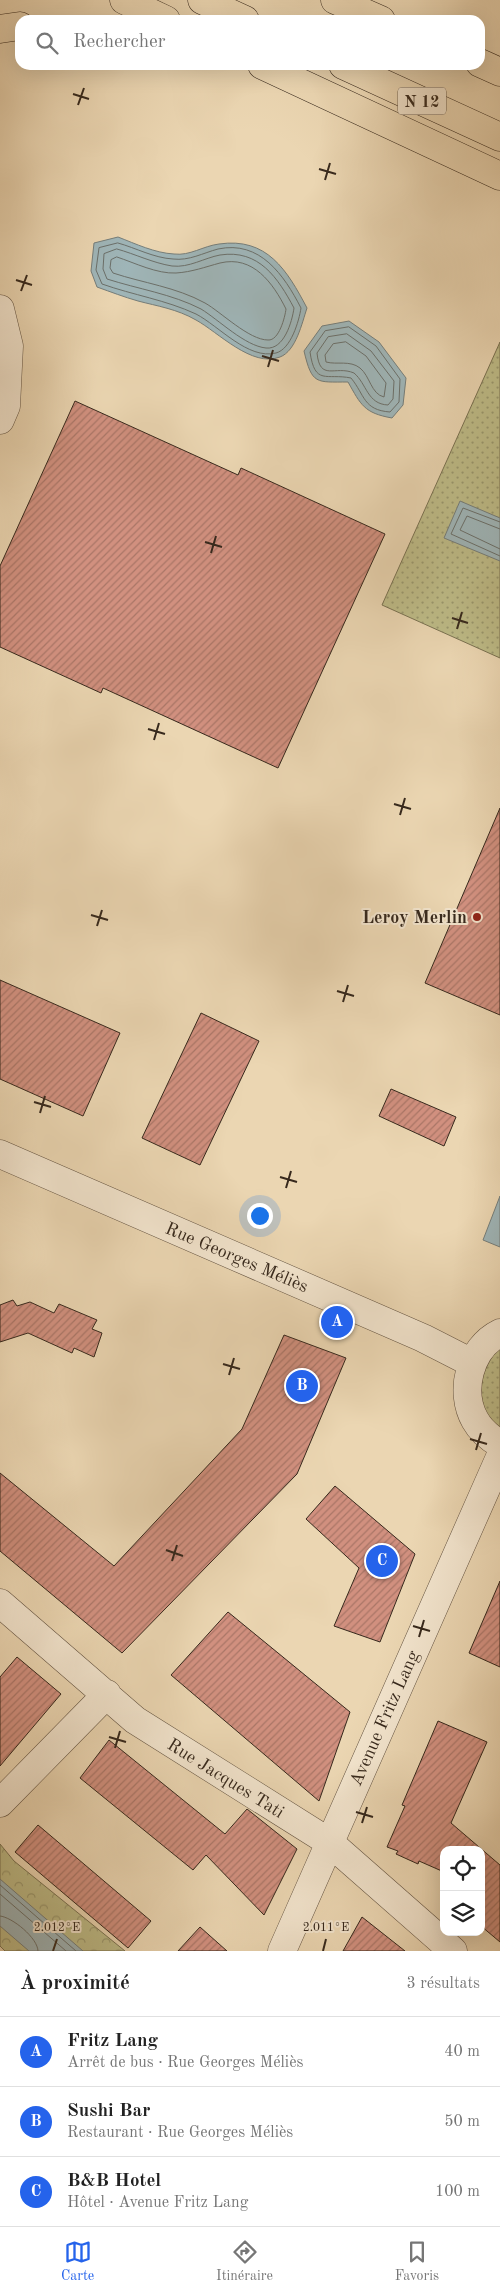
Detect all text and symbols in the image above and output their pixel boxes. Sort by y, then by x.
search box [15,15,485,70]
icon: search [33,29,61,57]
text: Rechercher [73,33,166,52]
road number: N 12 [398,88,446,114]
place label: Leroy Merlin [362,909,467,927]
marker: Leroy Merlin [471,911,483,923]
your location [247,1203,273,1229]
street label: Rue Georges Méliès [162,1220,311,1296]
pin: A [321,1303,353,1341]
pin: B [286,1367,318,1405]
pin: C [366,1542,398,1580]
street label: Avenue Fritz Lang [347,1648,423,1789]
street label: Rue Jacques Tati [164,1736,287,1822]
map controls [440,1846,485,1936]
button: locate [440,1846,485,1891]
button: layers [440,1891,485,1936]
text: 2.012°E [34,1922,80,1934]
text: 2.011°E [303,1922,349,1934]
text: À proximité [20,1973,130,1994]
text: 3 résultats [406,1976,480,1992]
text: Fritz Lang [67,2032,158,2051]
text: A [30,2044,42,2060]
text: 40 m [444,2044,480,2060]
text: Arrêt de bus · Rue Georges Méliès [67,2055,303,2071]
text: Sushi Bar [67,2102,150,2121]
text: B [30,2114,42,2130]
text: 50 m [444,2114,480,2130]
text: Restaurant · Rue Georges Méliès [67,2125,293,2141]
text: B&B Hotel [67,2172,161,2191]
text: C [31,2184,41,2200]
text: 100 m [435,2184,480,2200]
text: Hôtel · Avenue Fritz Lang [67,2195,248,2211]
tab: Carte [61,2238,94,2285]
tab: Itinéraire [216,2238,273,2285]
tab: Favoris [395,2238,439,2285]

